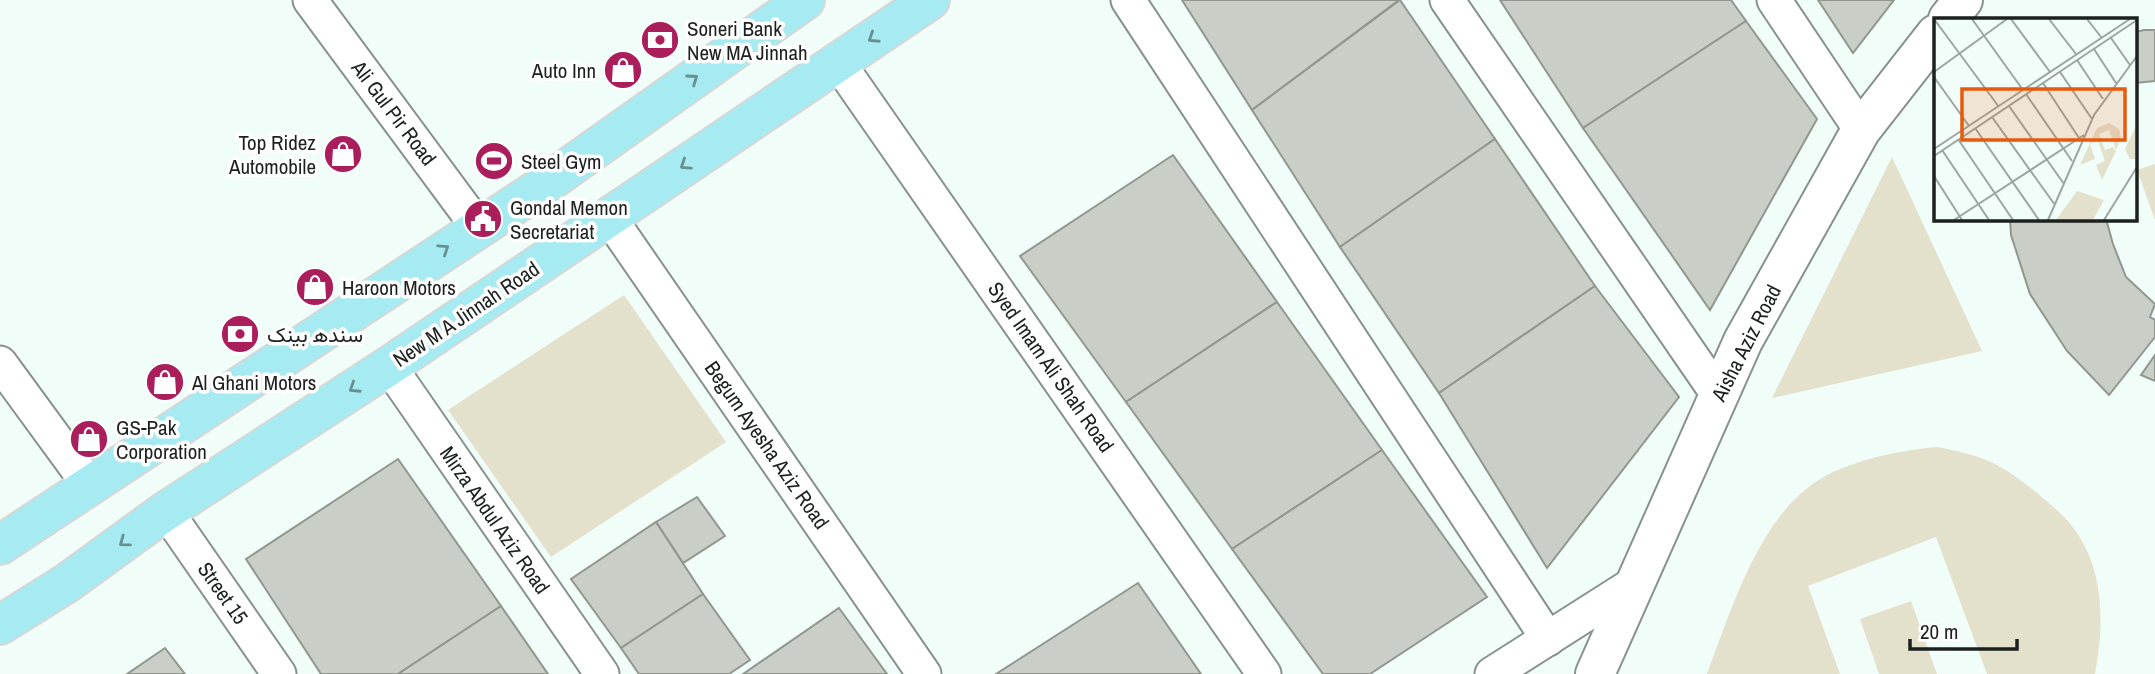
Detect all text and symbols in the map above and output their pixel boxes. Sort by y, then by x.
place label: Soneri Bank New MA Jinnah [687,14,808,67]
inset map [1934,18,2138,220]
bank icon: Soneri Bank New MA Jinnah [639,19,681,61]
one-way arrow [868,29,881,42]
shop icon: Auto Inn [602,49,644,91]
street label: Ali Gul Pir Road [344,54,443,171]
place label: Auto Inn [531,56,596,85]
one-way arrow [685,75,698,87]
place label: Top Ridez Automobile [228,128,316,181]
shop icon: Top Ridez Automobile [322,133,364,175]
sports icon: Steel Gym [473,140,515,182]
place label: Steel Gym [521,147,601,176]
one-way arrow [679,157,692,170]
place label: Gondal Memon Secretariat [510,193,628,246]
public building icon: Gondal Memon Secretariat [462,198,504,240]
one-way arrow [437,245,450,258]
street label: New M A Jinnah Road [387,254,545,374]
shop icon: Haroon Motors [294,266,336,308]
place label: Haroon Motors [342,273,456,302]
street label: Syed Imam Ali Shah Road [981,276,1121,458]
street label: Aisha Aziz Road [1704,280,1788,407]
bank icon: سندھ بینک [219,313,261,355]
place label: سندھ بینک [267,320,363,349]
street label: Begum Ayesha Aziz Road [698,355,836,535]
shop icon: Al Ghani Motors [144,361,186,403]
place label: Al Ghani Motors [191,368,316,397]
one-way arrow [349,380,362,393]
place label: GS-Pak Corporation [116,413,207,466]
shop icon: GS-Pak Corporation [68,418,110,460]
street label: Mirza Abdul Aziz Road [433,440,557,600]
one-way arrow [119,534,132,546]
street label: Street 15 [191,556,255,630]
scale bar [1910,608,2017,652]
text: 20 m [1920,617,1958,646]

